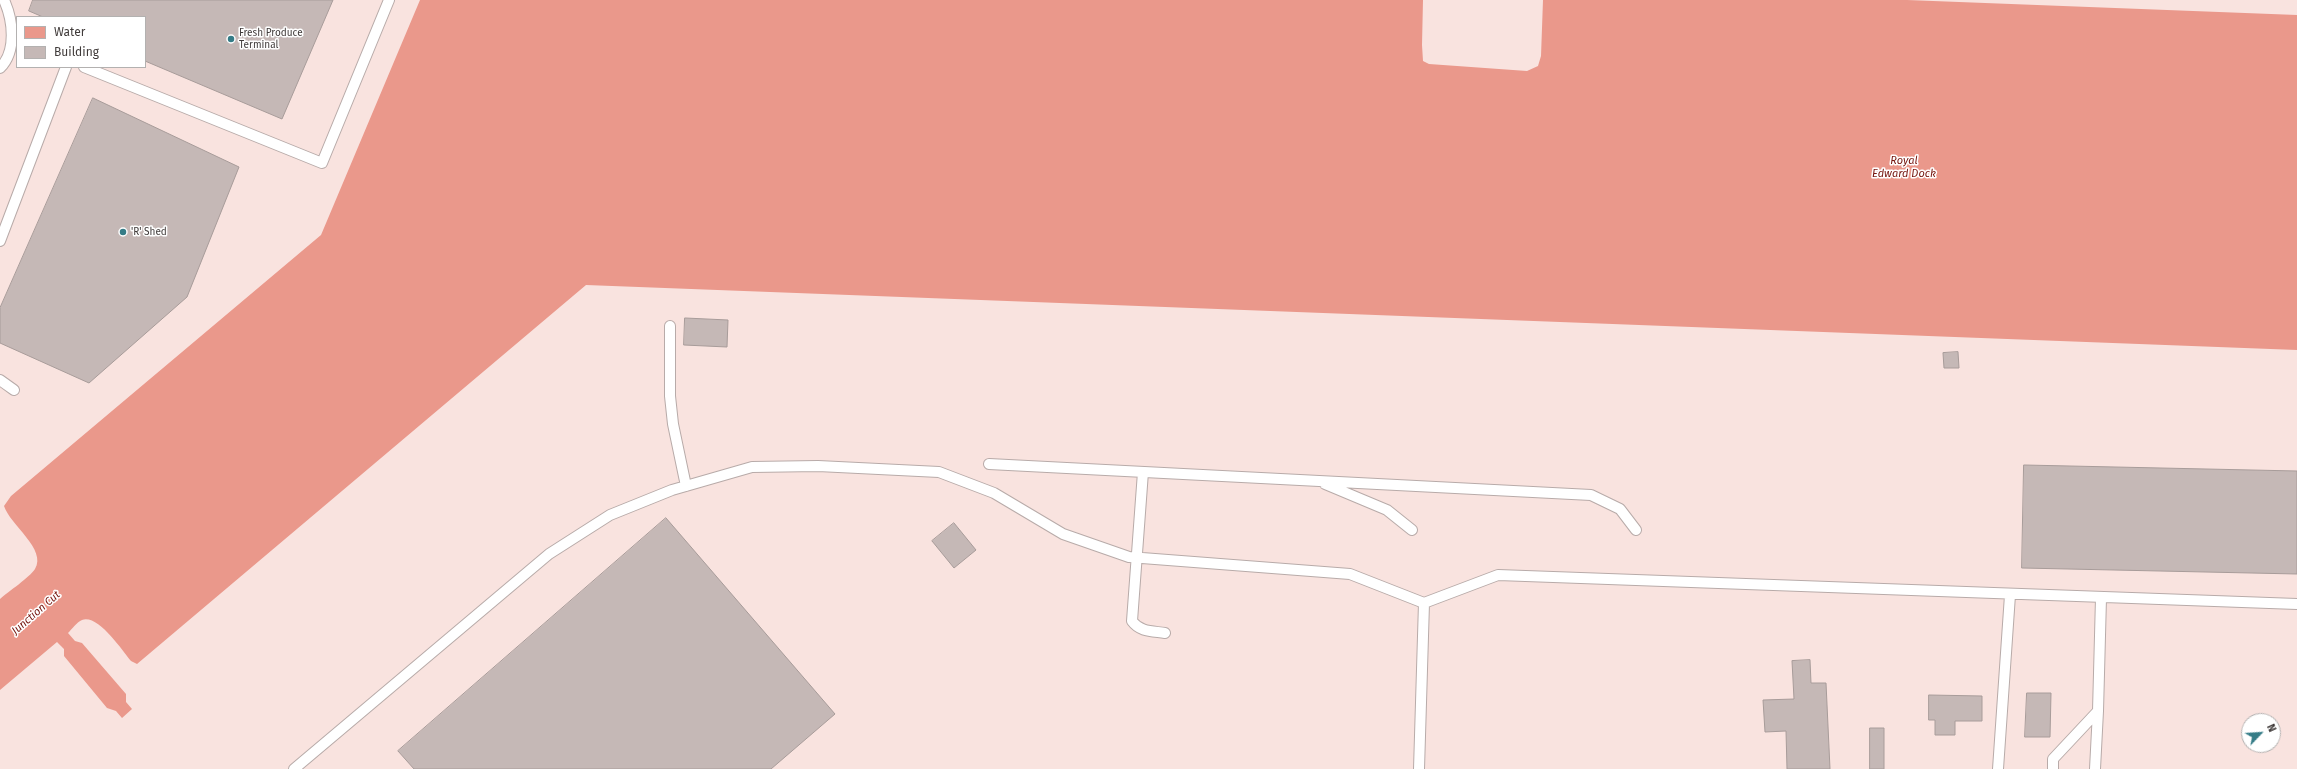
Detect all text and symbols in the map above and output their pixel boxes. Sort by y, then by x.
legend [16,16,146,68]
text: Water [54,25,85,39]
place label: Fresh Produce Terminal [239,27,303,50]
marker: Fresh Produce Terminal [226,34,236,44]
text: Building [54,45,99,59]
water label: Royal Edward Dock [1872,154,1936,180]
place label: 'R' Shed [131,226,167,238]
marker: 'R' Shed [118,227,128,237]
water label: Junction Cut [9,588,63,638]
north arrow [2241,713,2281,753]
text: N [2264,722,2279,734]

